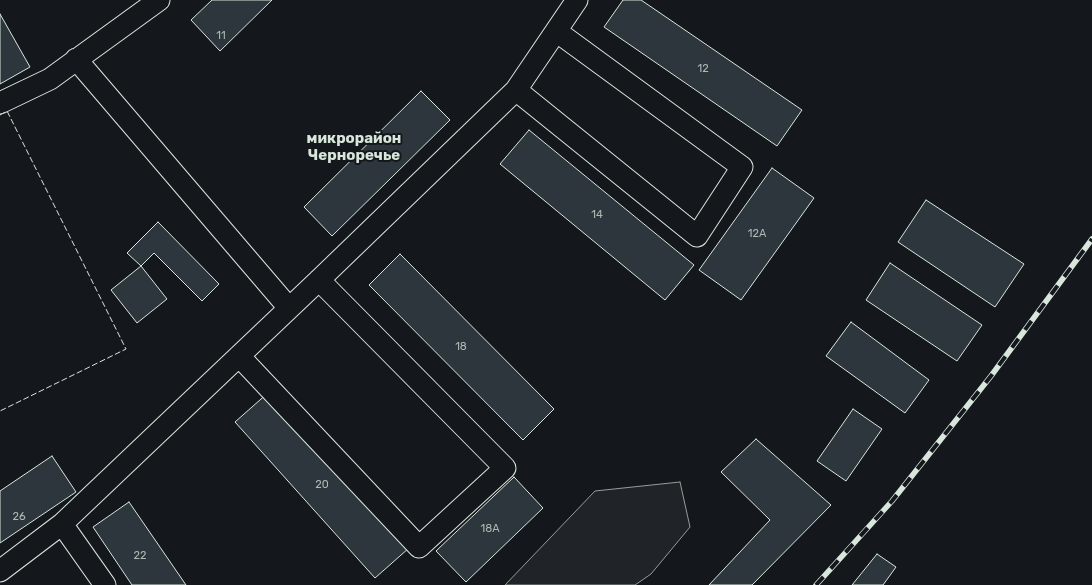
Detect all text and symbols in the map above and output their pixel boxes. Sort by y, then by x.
house number: 11 [216,29,226,43]
house number: 12 [697,62,709,76]
district label: микрорайон Черноречье [307,130,401,165]
house number: 14 [591,208,603,222]
house number: 12А [748,227,766,241]
house number: 18 [455,340,467,354]
house number: 20 [315,478,329,492]
house number: 26 [12,510,26,524]
house number: 18А [480,522,500,536]
house number: 22 [134,549,146,563]

